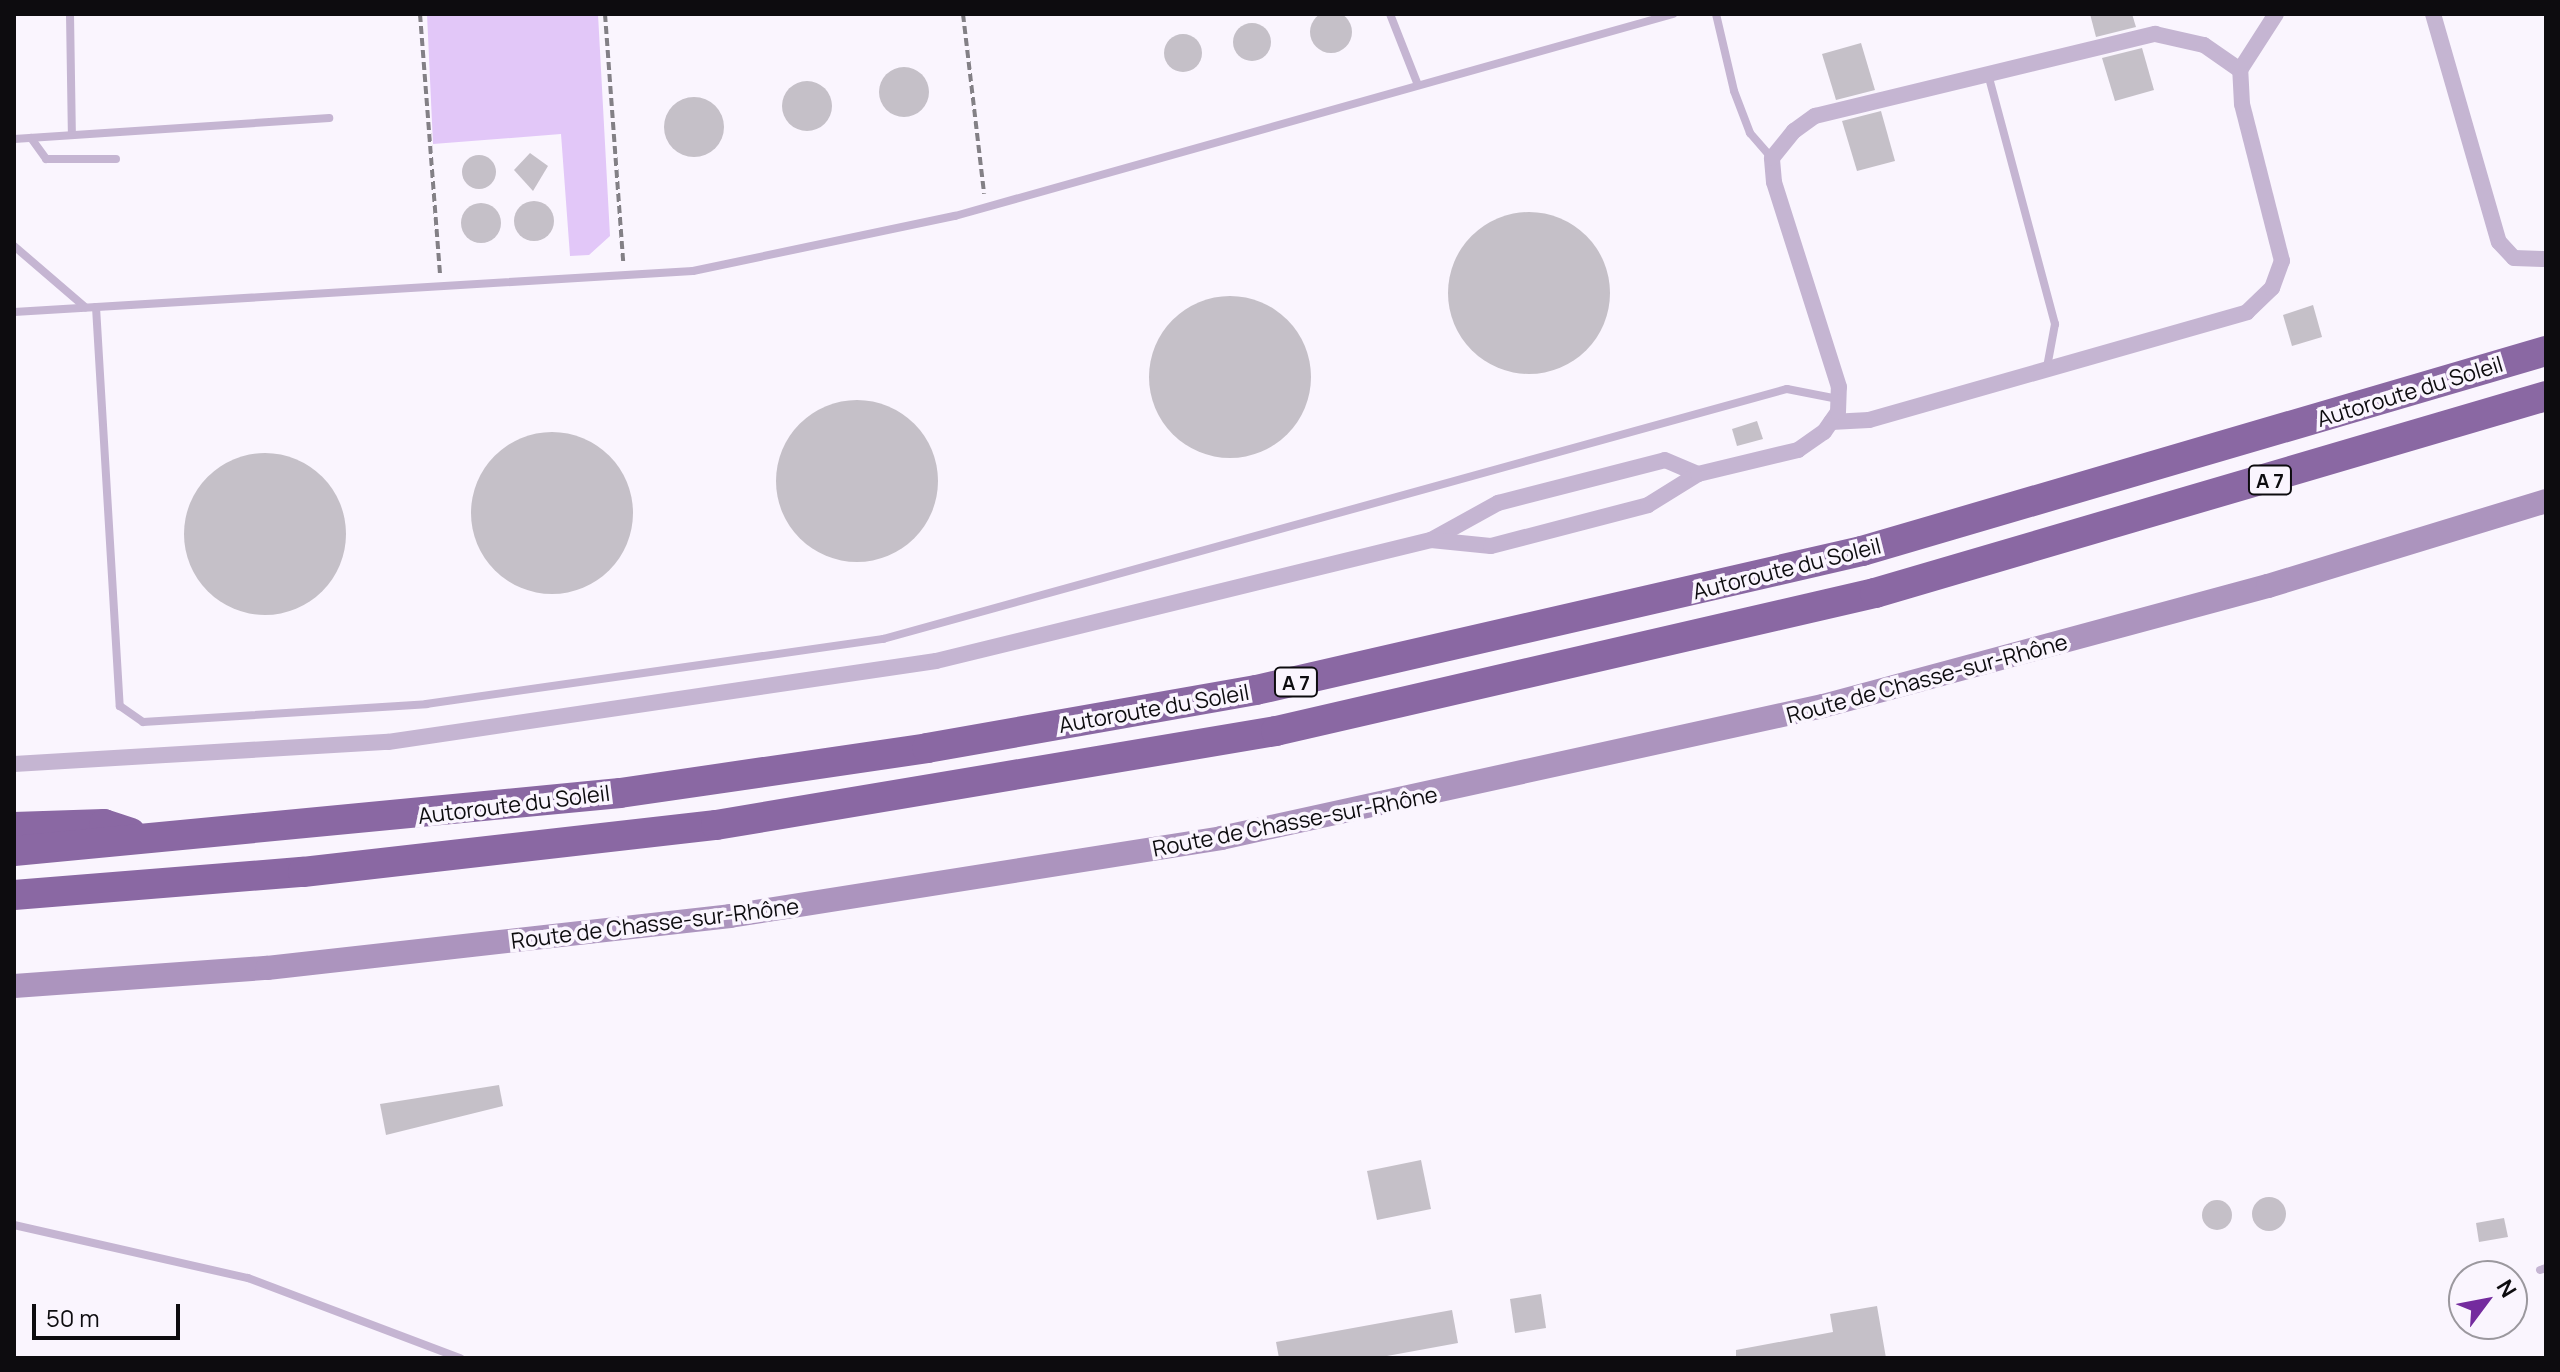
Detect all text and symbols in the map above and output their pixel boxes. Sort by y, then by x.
street label: Autoroute du Soleil [2314,351,2506,433]
road number: A 7 [2246,464,2294,496]
street label: Autoroute du Soleil [1690,533,1884,605]
street label: Route de Chasse-sur-Rhône [1784,629,2070,729]
road number: A 7 [1272,666,1320,698]
street label: Autoroute du Soleil [1057,679,1251,739]
street label: Autoroute du Soleil [417,780,611,830]
street label: Route de Chasse-sur-Rhône [1150,781,1440,863]
street label: Route de Chasse-sur-Rhône [510,893,800,955]
north arrow [2448,1260,2528,1340]
text: N [2490,1274,2524,1303]
scale bar [36,1288,184,1338]
text: 50 m [46,1301,100,1334]

